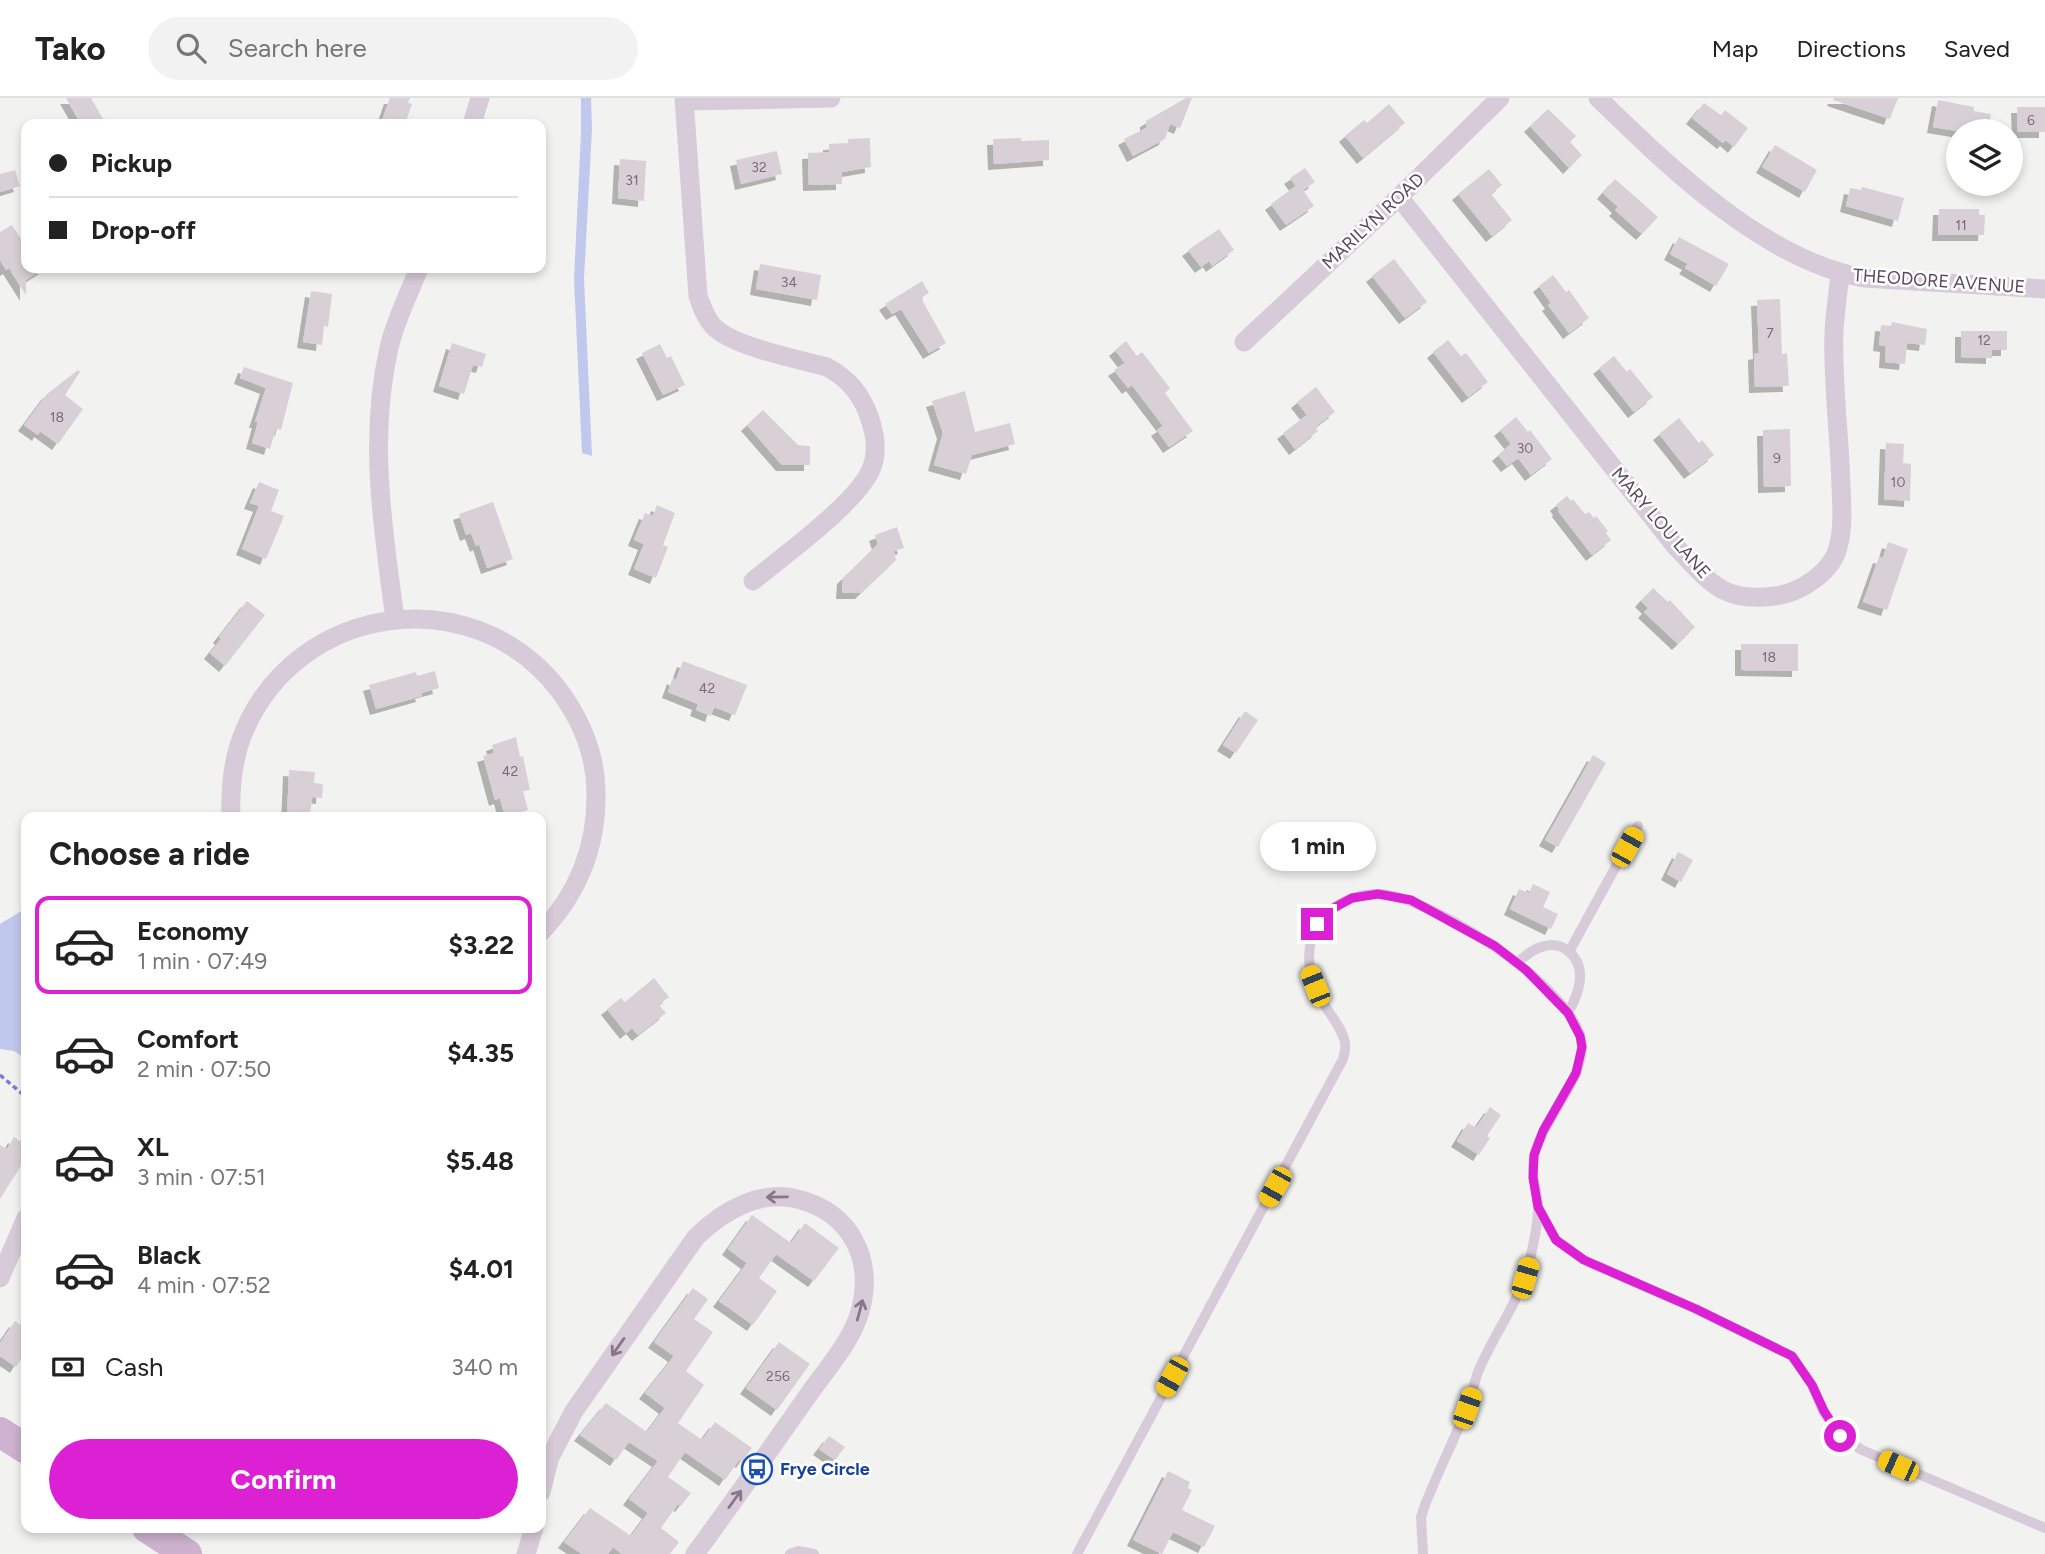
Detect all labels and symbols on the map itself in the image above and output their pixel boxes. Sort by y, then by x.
house number: 6 [2027,112,2035,129]
house number: 32 [751,159,767,176]
street label: MARILYN ROAD [1317,168,1429,274]
house number: 31 [625,172,639,189]
house number: 11 [1955,217,1967,234]
street label: THEODORE AVENUE [1852,264,2026,298]
house number: 34 [781,274,797,291]
house number: 7 [1766,325,1774,342]
house number: 12 [1977,332,1991,349]
house number: 18 [50,409,64,426]
house number: 30 [1517,440,1533,457]
house number: 9 [1773,450,1781,467]
street label: MARY LOU LANE [1607,463,1715,583]
house number: 10 [1891,474,1905,491]
house number: 18 [1762,649,1776,666]
house number: 42 [699,680,715,697]
house number: 42 [502,763,518,780]
callout: 1 min [1259,822,1375,872]
car [1608,824,1647,870]
route end [1301,908,1333,940]
car [1298,963,1333,1009]
car [1256,1164,1295,1210]
one-way arrow [766,1190,789,1204]
car [1510,1255,1541,1301]
one-way arrow [854,1299,867,1321]
one-way arrow [611,1337,625,1356]
car [1153,1354,1192,1400]
house number: 256 [766,1368,790,1385]
car [1451,1385,1484,1431]
route start [1824,1420,1856,1452]
car [1875,1448,1922,1484]
bus stop icon: Frye Circle [740,1452,774,1486]
place label: Frye Circle [780,1458,870,1480]
one-way arrow [728,1490,742,1509]

